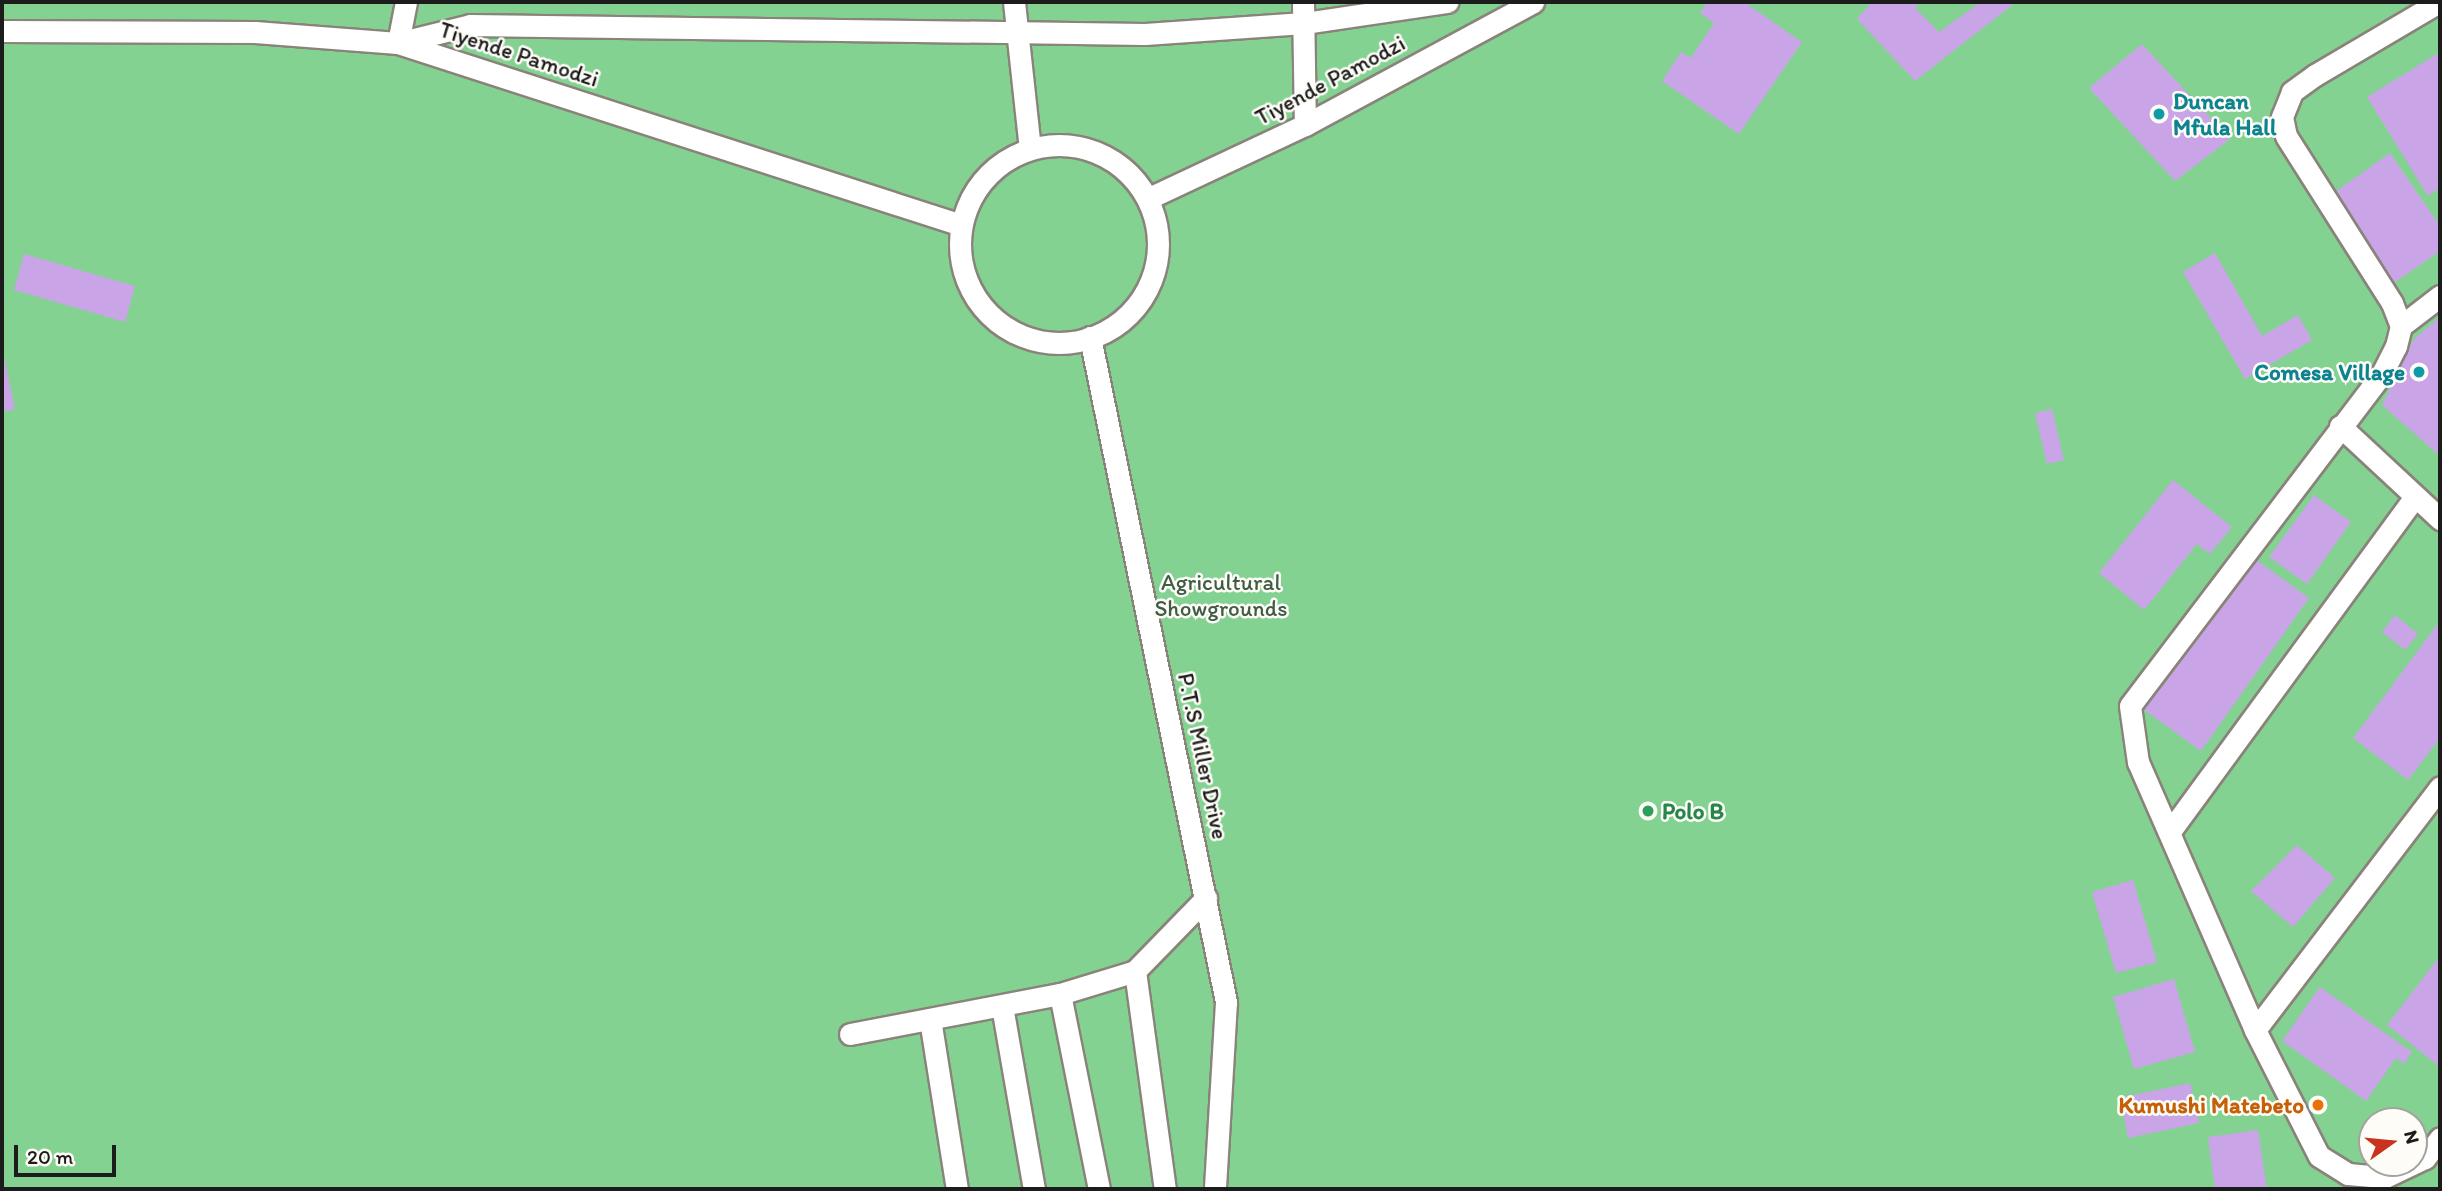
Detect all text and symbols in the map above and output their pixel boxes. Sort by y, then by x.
street label: Tiyende Pamodzi [436,15,602,93]
street label: Tiyende Pamodzi [1250,29,1410,131]
place label: Duncan Mfula Hall [2173,87,2276,141]
marker: Duncan Mfula Hall [2151,106,2167,122]
place label: Comesa Village [2254,358,2405,386]
marker: Comesa Village [2411,364,2427,380]
park label: Agricultural Showgrounds [1154,568,1288,622]
street label: P.T.S Miller Drive [1172,670,1234,842]
place label: Polo B [1662,797,1724,825]
marker: Polo B [1640,803,1656,819]
place label: Kumushi Matebeto [2119,1091,2304,1119]
marker: Kumushi Matebeto [2310,1097,2326,1113]
north arrow [2358,1107,2428,1177]
text: N [2399,1128,2425,1146]
scale bar [18,1132,119,1176]
text: 20 m [27,1144,73,1169]

